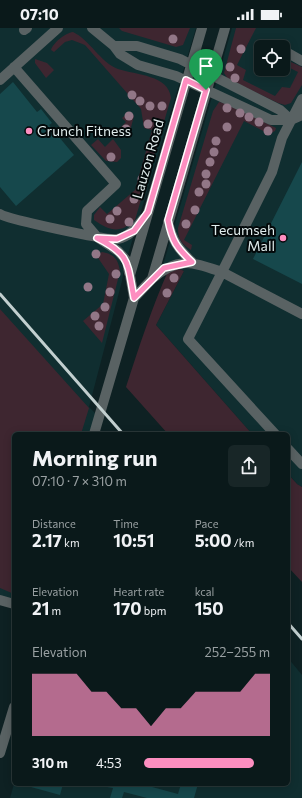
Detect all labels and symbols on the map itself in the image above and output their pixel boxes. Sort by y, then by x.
pin [189,49,223,90]
street label: Lauzon Road [128,117,167,201]
place label: Crunch Fitness [37,122,131,139]
marker: Crunch Fitness [24,126,34,136]
place label: Tecumseh Mall [211,221,275,254]
marker: Tecumseh Mall [278,233,288,243]

